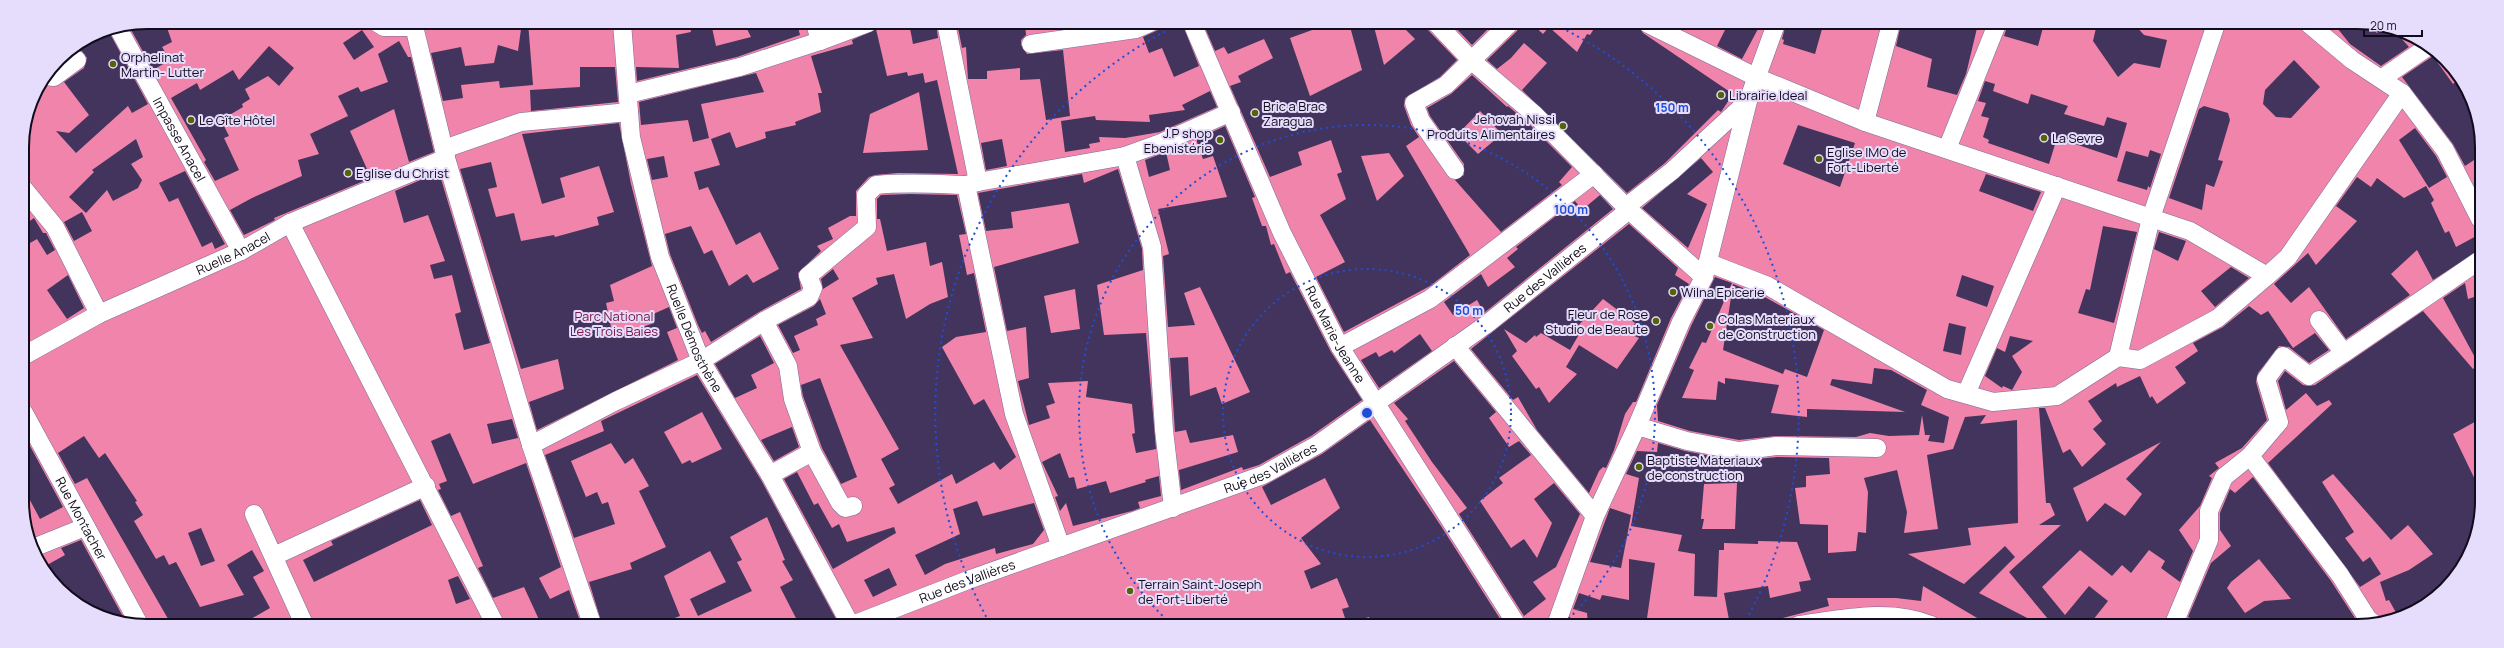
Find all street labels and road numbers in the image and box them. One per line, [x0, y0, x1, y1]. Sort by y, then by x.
street label: Impasse Anacel [149, 94, 210, 185]
street label: Ruelle Anacel [193, 227, 273, 279]
street label: Rue des Vallières [1500, 239, 1590, 316]
street label: Ruelle Démosthène [662, 281, 727, 396]
street label: Rue Marie-Jeanne [1301, 283, 1370, 387]
street label: Rue des Vallières [1221, 438, 1320, 497]
street label: Rue Montacher [51, 474, 112, 563]
street label: Rue des Vallières [916, 555, 1018, 607]

